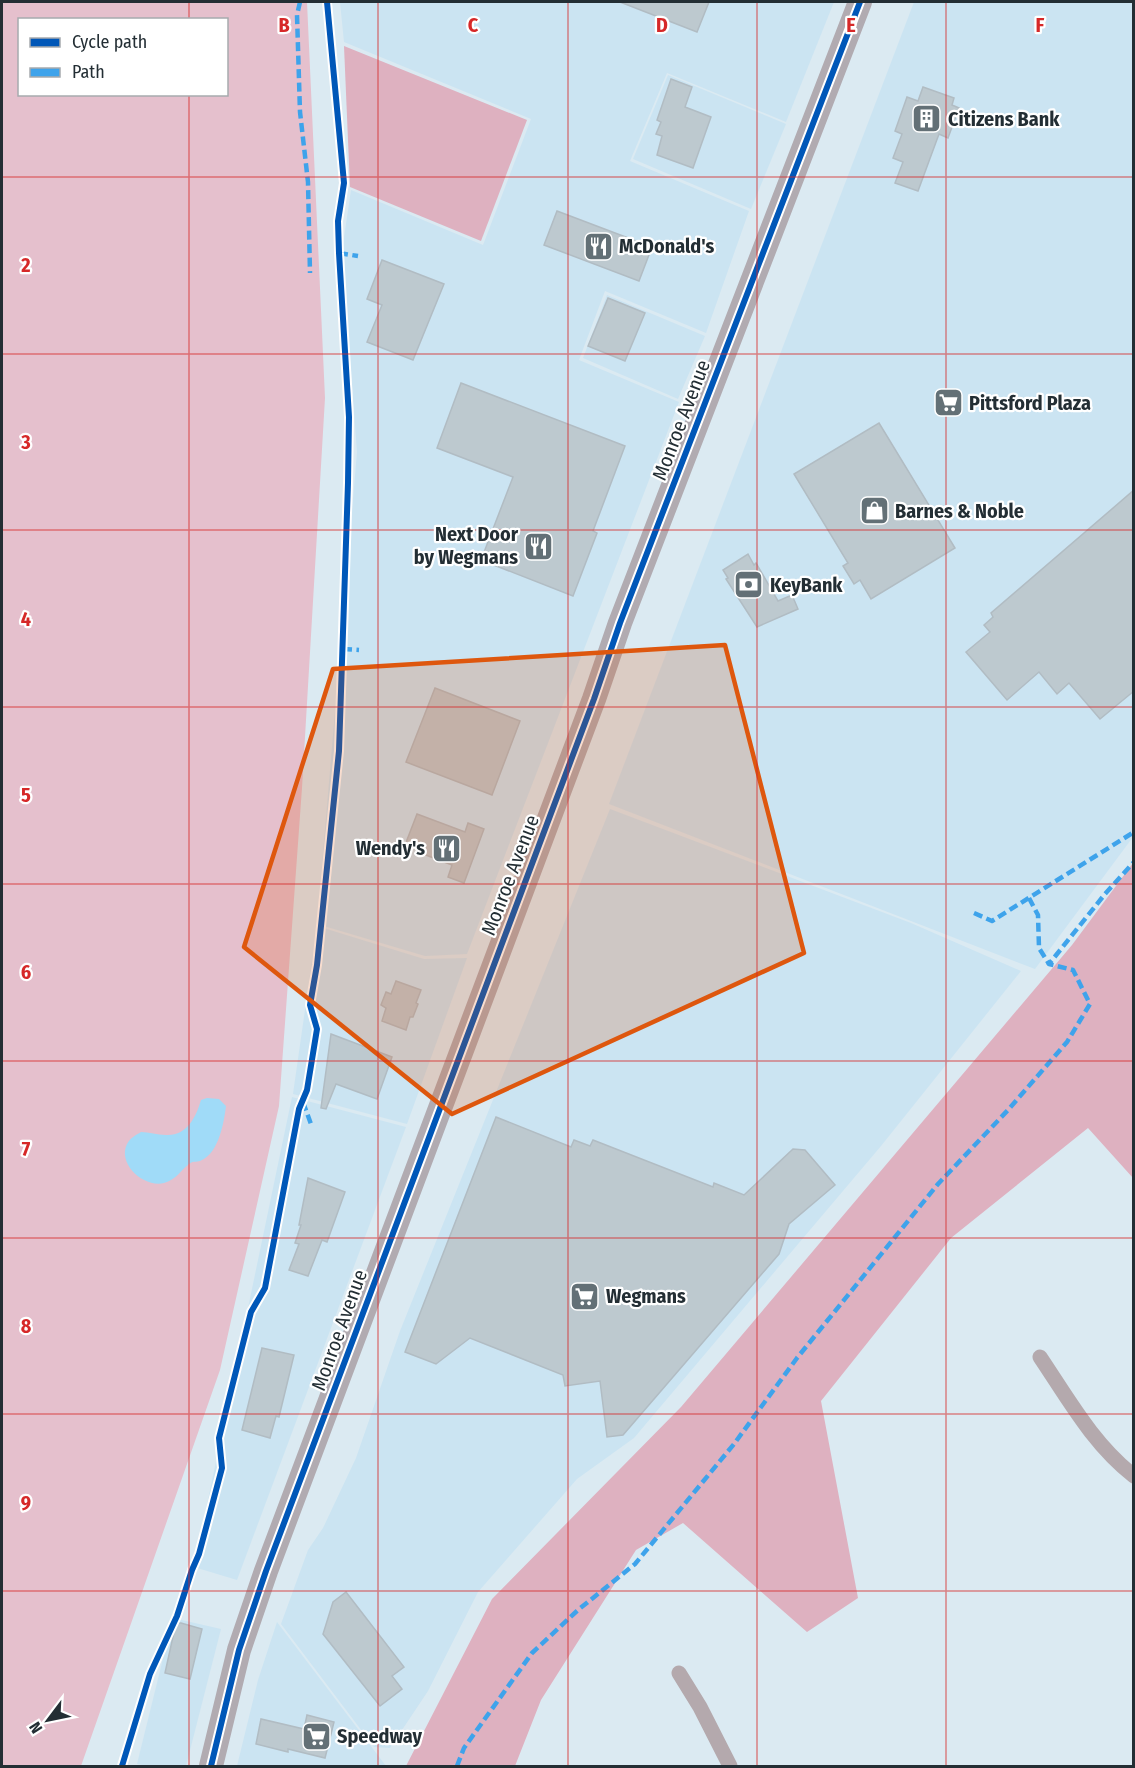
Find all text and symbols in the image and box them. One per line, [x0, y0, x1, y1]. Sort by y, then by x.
text: B [278, 13, 290, 37]
text: C [468, 13, 479, 37]
text: D [656, 13, 668, 37]
text: E [846, 13, 856, 37]
text: F [1036, 13, 1045, 37]
legend [18, 18, 228, 96]
text: Cycle path [72, 31, 147, 53]
text: Path [72, 61, 105, 83]
building icon: Citizens Bank [911, 103, 943, 135]
place label: Citizens Bank [948, 107, 1060, 131]
restaurant icon: McDonald's [582, 230, 614, 262]
place label: McDonald's [619, 234, 714, 258]
text: 2 [20, 253, 31, 277]
street label: Monroe Avenue [647, 356, 715, 484]
supermarket icon: Pittsford Plaza [932, 387, 964, 419]
place label: Pittsford Plaza [969, 391, 1091, 415]
text: 3 [20, 430, 31, 454]
shop icon: Barnes & Noble [858, 495, 890, 527]
place label: Barnes & Noble [895, 499, 1024, 523]
place label: Next Door by Wegmans [414, 522, 519, 569]
restaurant icon: Next Door by Wegmans [523, 530, 555, 562]
bank icon: KeyBank [733, 569, 765, 601]
place label: KeyBank [770, 573, 843, 597]
text: 4 [21, 607, 31, 631]
text: 5 [21, 783, 31, 807]
street label: Monroe Avenue [476, 811, 544, 939]
restaurant icon: Wendy's [430, 832, 462, 864]
place label: Wendy's [356, 836, 425, 860]
text: 6 [21, 960, 31, 984]
text: 7 [22, 1137, 31, 1161]
street label: Monroe Avenue [306, 1266, 372, 1394]
supermarket icon: Wegmans [569, 1280, 601, 1312]
place label: Wegmans [606, 1284, 686, 1308]
text: 8 [21, 1314, 32, 1338]
text: 9 [21, 1491, 31, 1515]
north arrow [18, 1690, 78, 1750]
text: N [25, 1719, 46, 1737]
supermarket icon: Speedway [300, 1720, 332, 1752]
place label: Speedway [337, 1724, 422, 1748]

